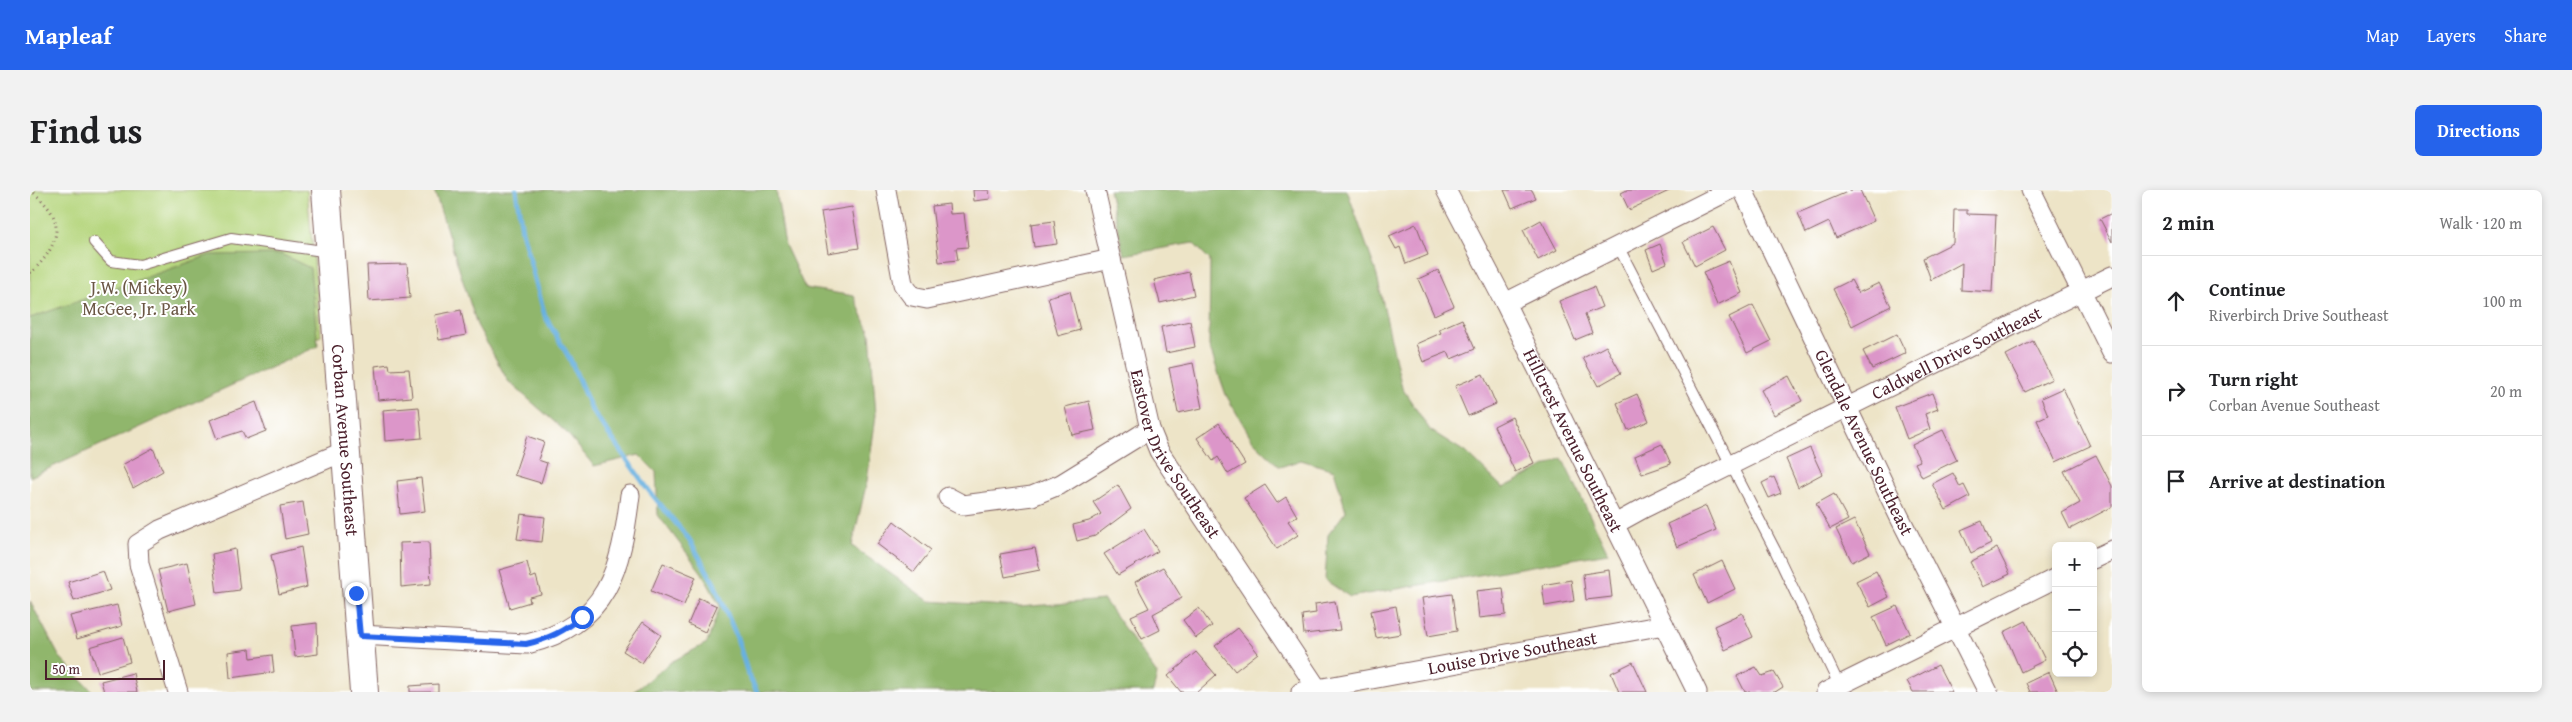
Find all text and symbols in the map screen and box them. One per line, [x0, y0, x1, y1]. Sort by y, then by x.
text: Mapleaf [25, 18, 112, 53]
text: Map [2366, 22, 2399, 49]
text: Layers [2427, 22, 2476, 49]
text: Share [2504, 22, 2547, 49]
text: Find us [30, 105, 143, 156]
button: Directions [2415, 105, 2542, 156]
text: 2 min [2162, 207, 2214, 238]
text: Walk · 120 m [2439, 211, 2522, 235]
park label: J.W. (Mickey) McGee, Jr. Park [82, 274, 197, 322]
text: Continue [2209, 275, 2286, 303]
icon: ahead [2162, 287, 2190, 315]
text: 100 m [2482, 289, 2522, 313]
street label: Caldwell Drive Southeast [1867, 299, 2047, 406]
text: Riverbirch Drive Southeast [2209, 303, 2389, 327]
street label: Corban Avenue Southeast [325, 343, 366, 538]
street label: Hillcrest Avenue Southeast [1517, 344, 1631, 538]
street label: Glendale Avenue Southeast [1808, 345, 1921, 541]
text: Turn right [2209, 365, 2298, 393]
street label: Eastover Drive Southeast [1124, 366, 1228, 544]
icon: right [2162, 377, 2190, 405]
text: 20 m [2490, 379, 2522, 403]
text: Corban Avenue Southeast [2209, 393, 2380, 417]
icon: arrive [2162, 467, 2190, 495]
text: Arrive at destination [2209, 467, 2385, 495]
map controls [2052, 542, 2097, 677]
button: + [2052, 542, 2097, 587]
route end [345, 582, 368, 605]
button: − [2052, 587, 2097, 632]
route start [571, 606, 594, 629]
street label: Louise Drive Southeast [1426, 624, 1600, 681]
button: locate [2052, 632, 2097, 677]
scale bar [45, 657, 165, 680]
text: 50 m [52, 659, 80, 679]

